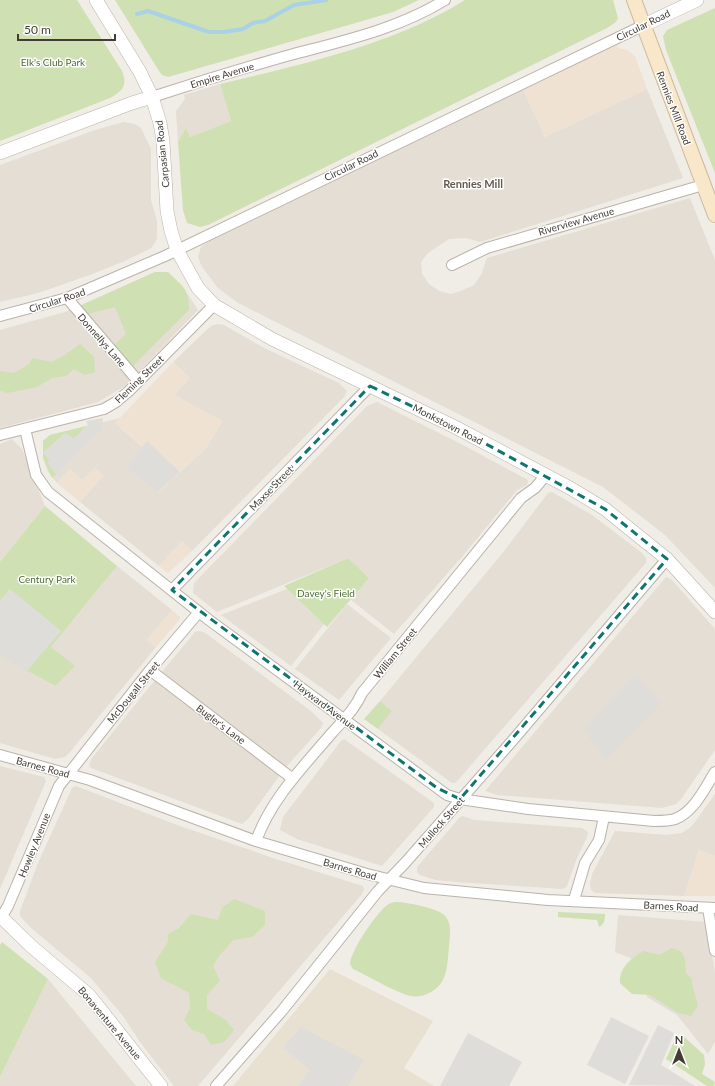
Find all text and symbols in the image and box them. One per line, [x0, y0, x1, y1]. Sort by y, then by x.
street label: Circular Road [614, 7, 672, 43]
scale bar [18, 16, 115, 42]
text: 50 m [24, 22, 51, 37]
park label: Elk's Club Park [21, 56, 86, 68]
street label: Empire Avenue [189, 60, 255, 90]
street label: Rennies Mill Road [654, 69, 694, 147]
street label: Carpasian Road [152, 120, 172, 188]
street label: Circular Road [322, 147, 380, 183]
district label: Rennies Mill [443, 177, 503, 190]
street label: Riverview Avenue [537, 204, 615, 238]
street label: Circular Road [27, 285, 87, 315]
street label: Donnellys Lane [75, 311, 129, 369]
street label: Fleming Street [112, 352, 166, 405]
street label: Monkstown Road [411, 401, 485, 447]
street label: Maxse Street [247, 463, 296, 513]
park label: Century Park [18, 573, 77, 585]
park label: Davey's Field [297, 587, 355, 599]
street label: William Street [371, 625, 419, 681]
street label: McDougall Street [104, 658, 162, 725]
street label: Hayward Avenue [292, 678, 358, 732]
street label: Bugler's Lane [194, 702, 248, 746]
street label: Barnes Road [15, 754, 71, 780]
street label: Mullock Street [416, 794, 467, 850]
street label: Howley Avenue [16, 811, 52, 879]
street label: Barnes Road [322, 856, 378, 882]
street label: Barnes Road [643, 899, 699, 913]
street label: Bonaventure Avenue [76, 984, 144, 1062]
north arrow [659, 1030, 699, 1070]
text: N [675, 1033, 683, 1046]

